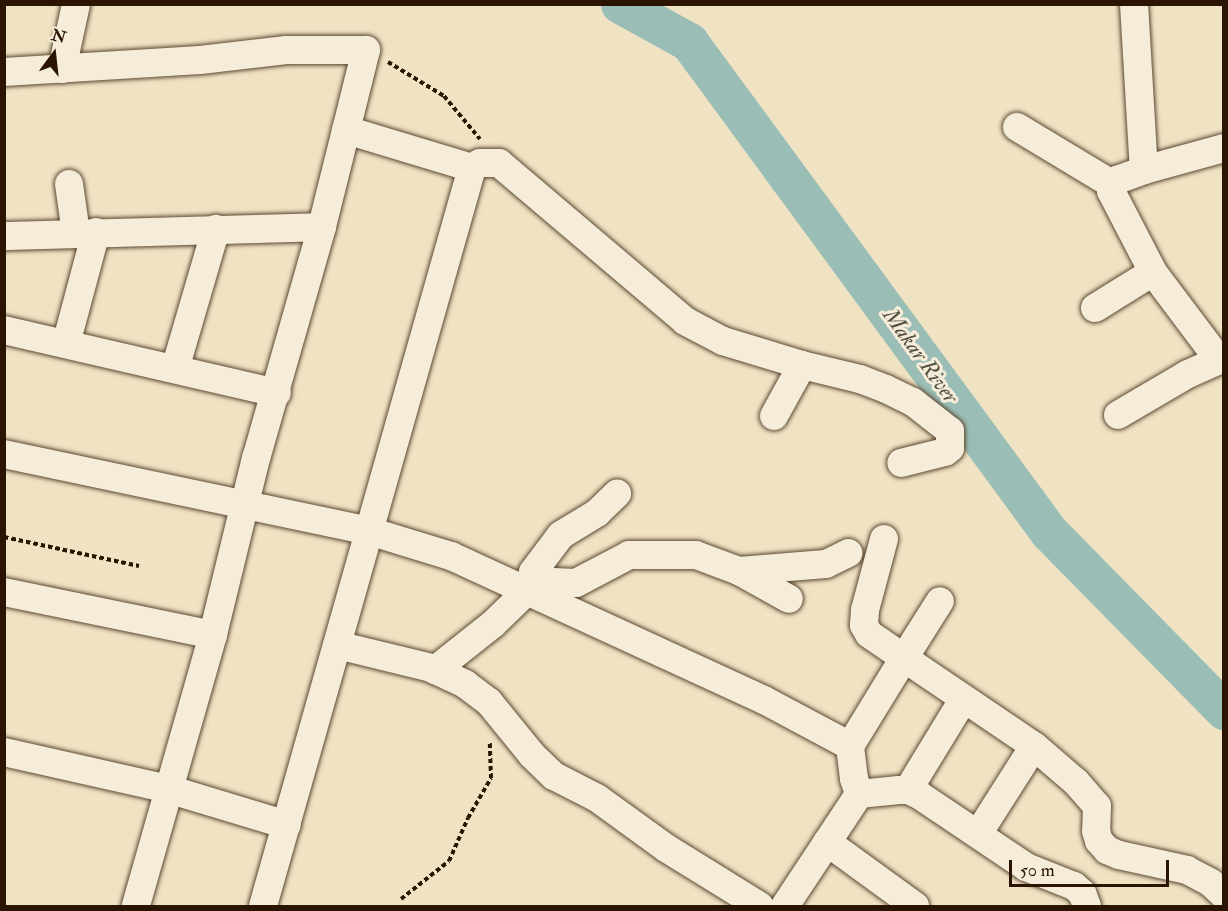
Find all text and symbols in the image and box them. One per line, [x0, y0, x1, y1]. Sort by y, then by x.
north arrow [24, 24, 84, 84]
text: N [49, 25, 68, 48]
water label: Makar River [877, 303, 963, 409]
scale bar [1012, 848, 1172, 886]
text: 50 m [1020, 859, 1055, 882]

